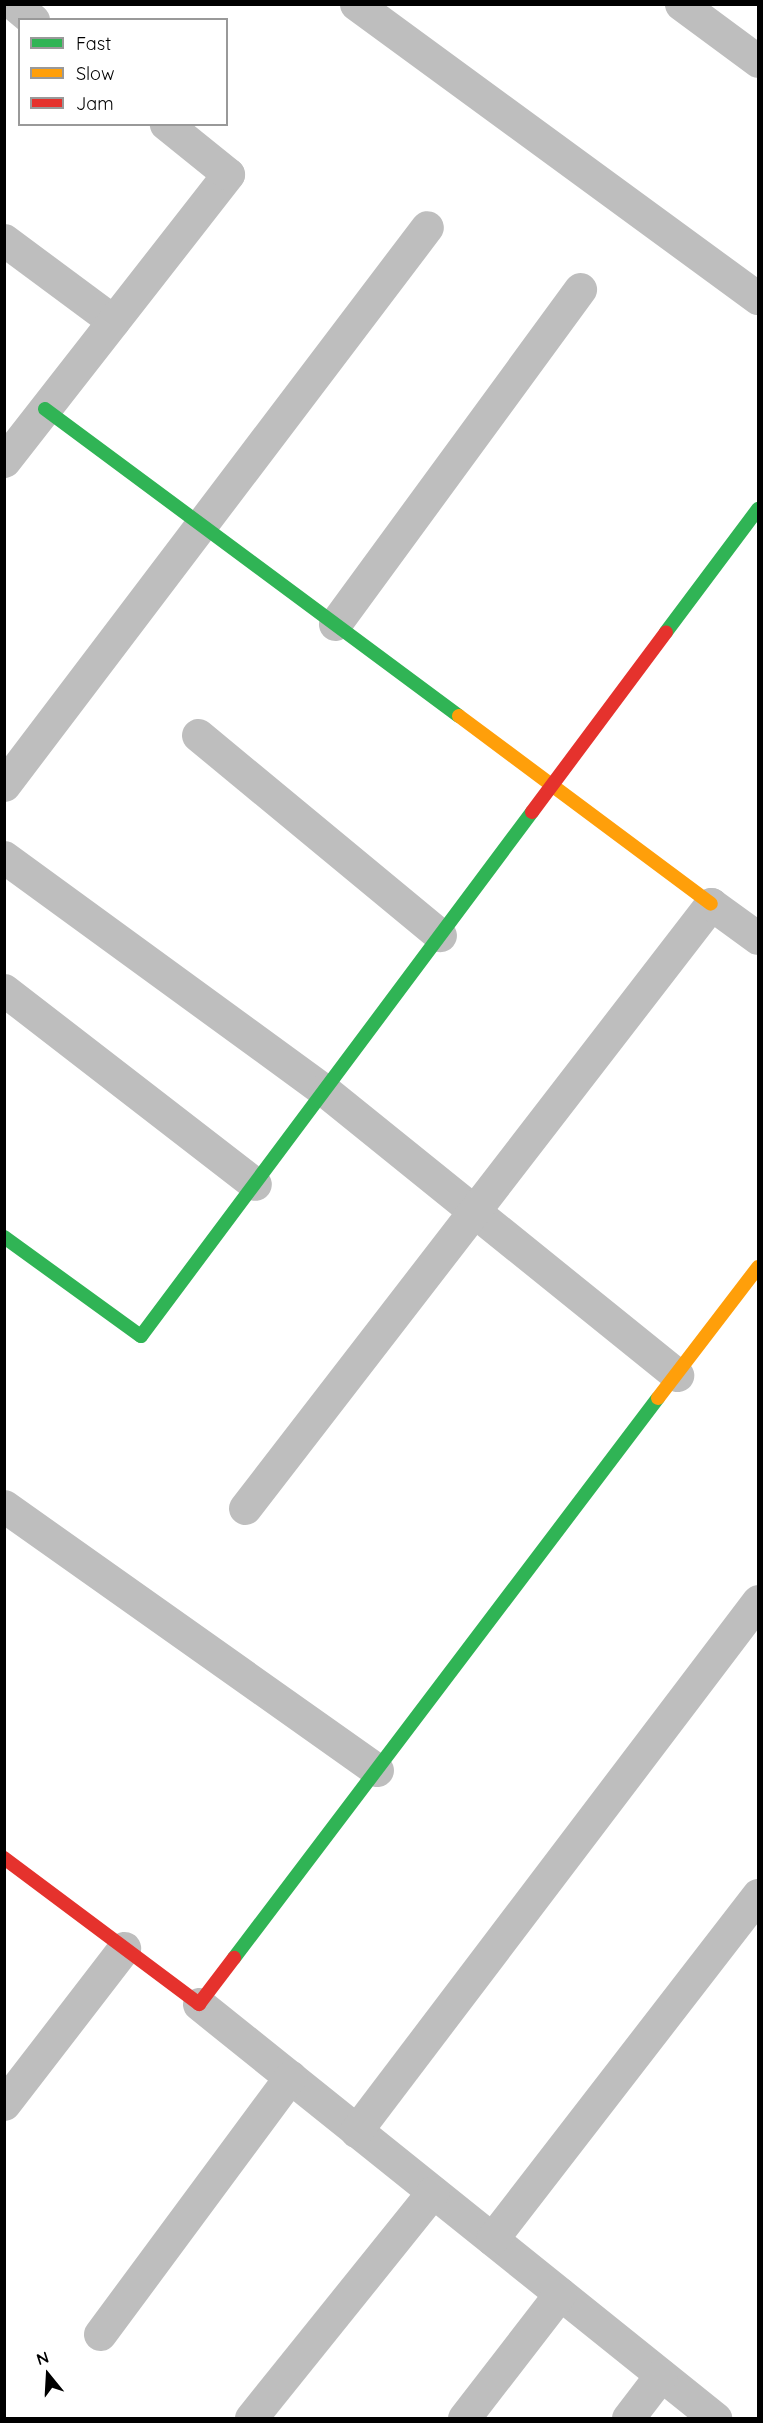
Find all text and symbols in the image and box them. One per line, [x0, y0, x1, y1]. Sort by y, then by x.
legend [18, 18, 228, 126]
text: Fast [76, 32, 111, 55]
text: Slow [76, 62, 114, 85]
text: Jam [76, 92, 114, 115]
north arrow [18, 2345, 78, 2405]
text: N [34, 2347, 51, 2369]

